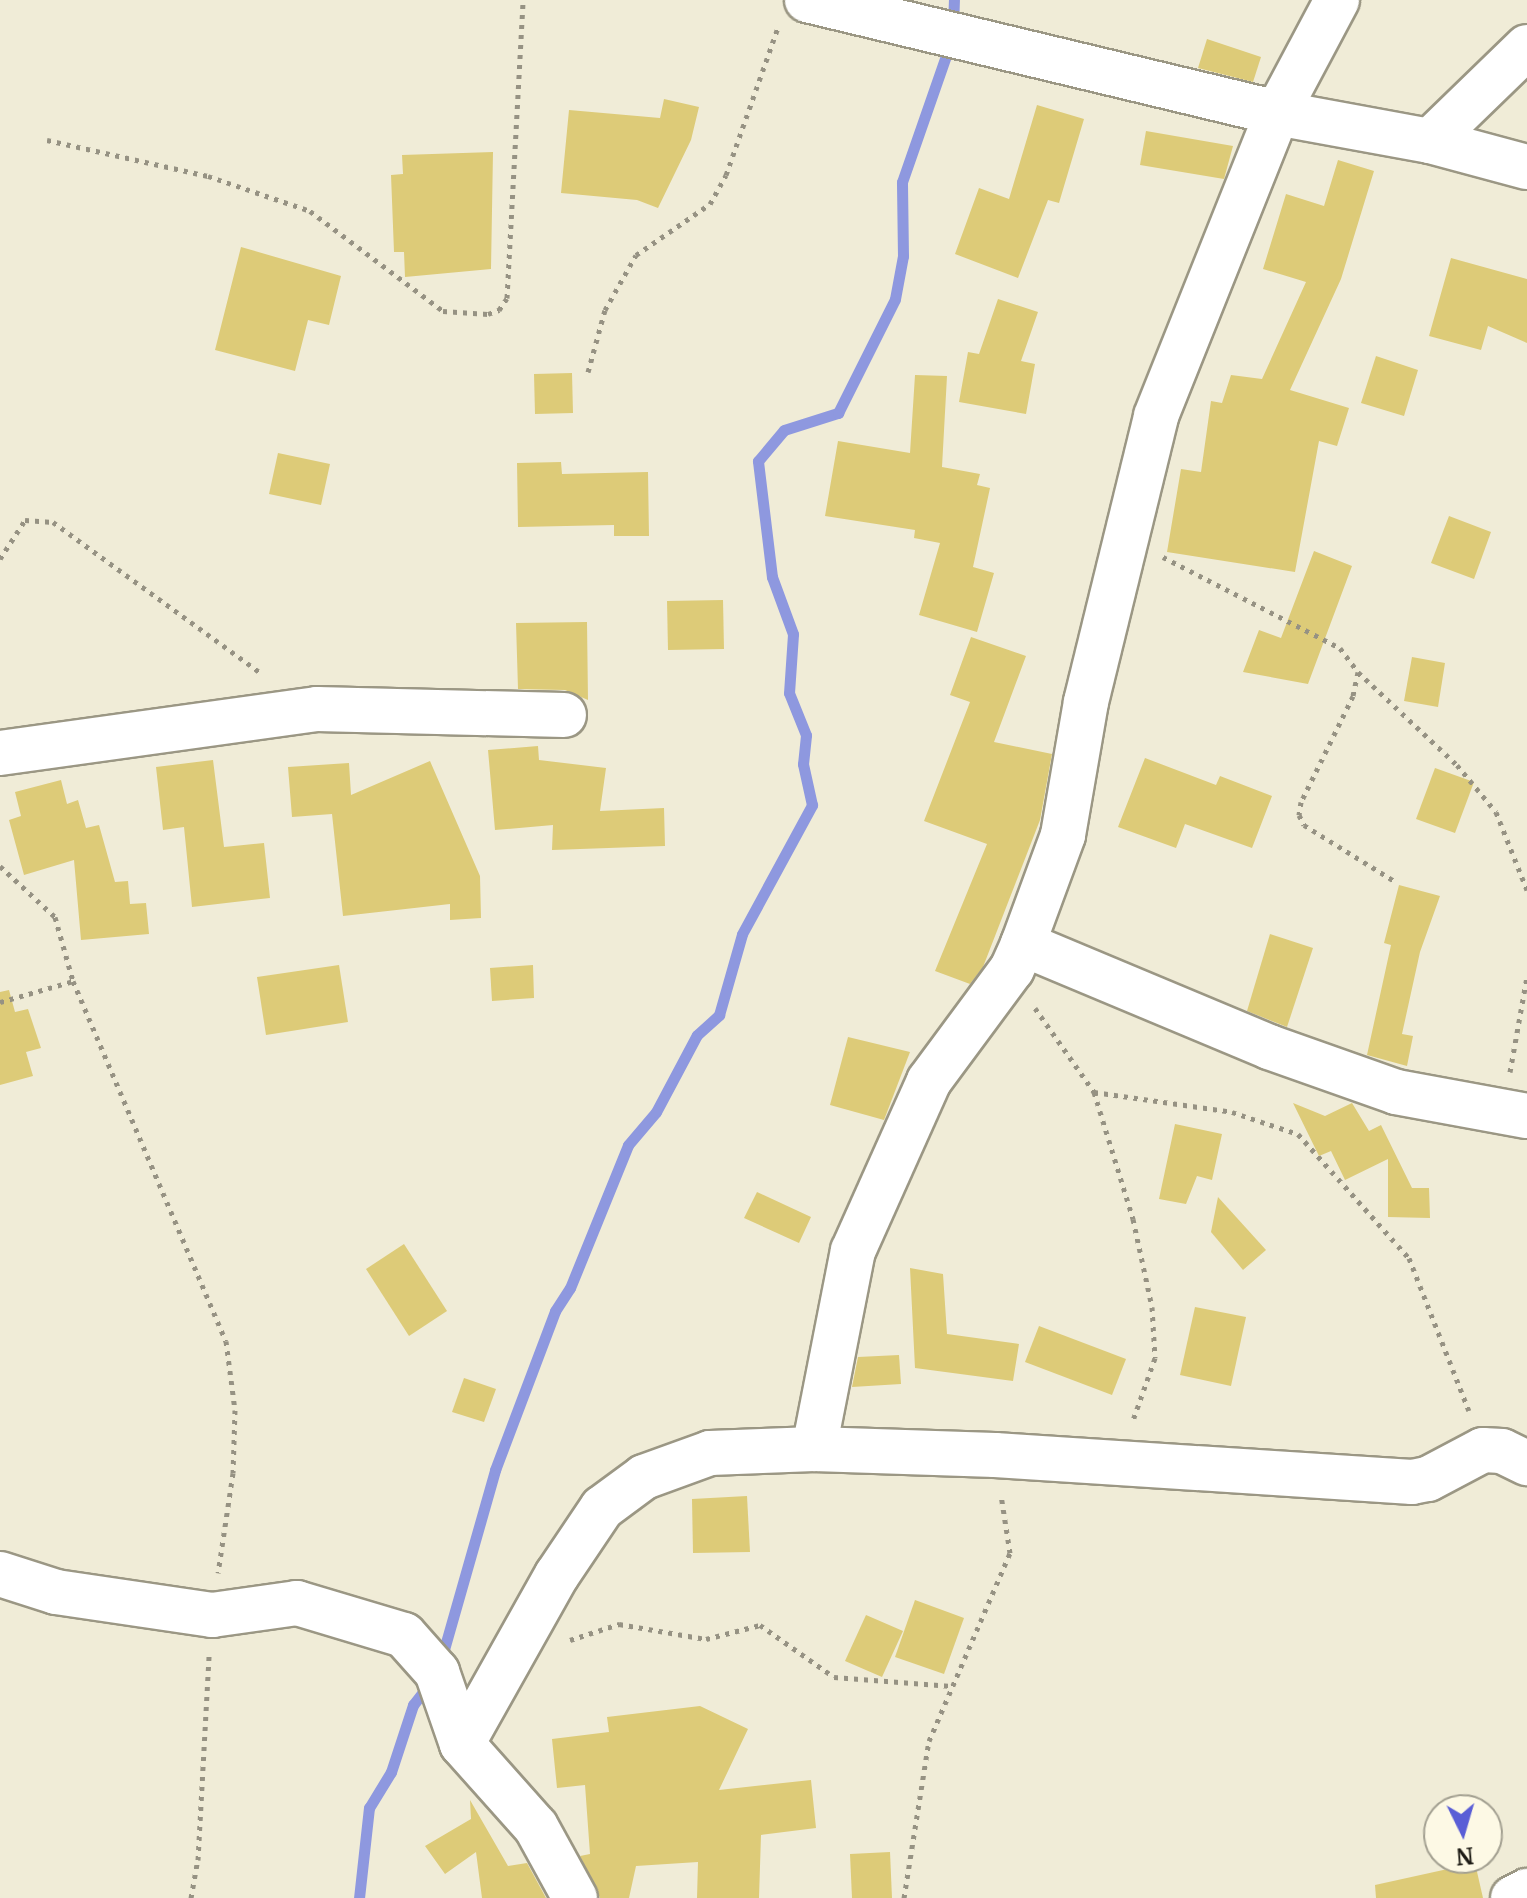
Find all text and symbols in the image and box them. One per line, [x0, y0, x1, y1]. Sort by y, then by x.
north arrow [1423, 1794, 1503, 1874]
text: N [1455, 1841, 1475, 1871]

